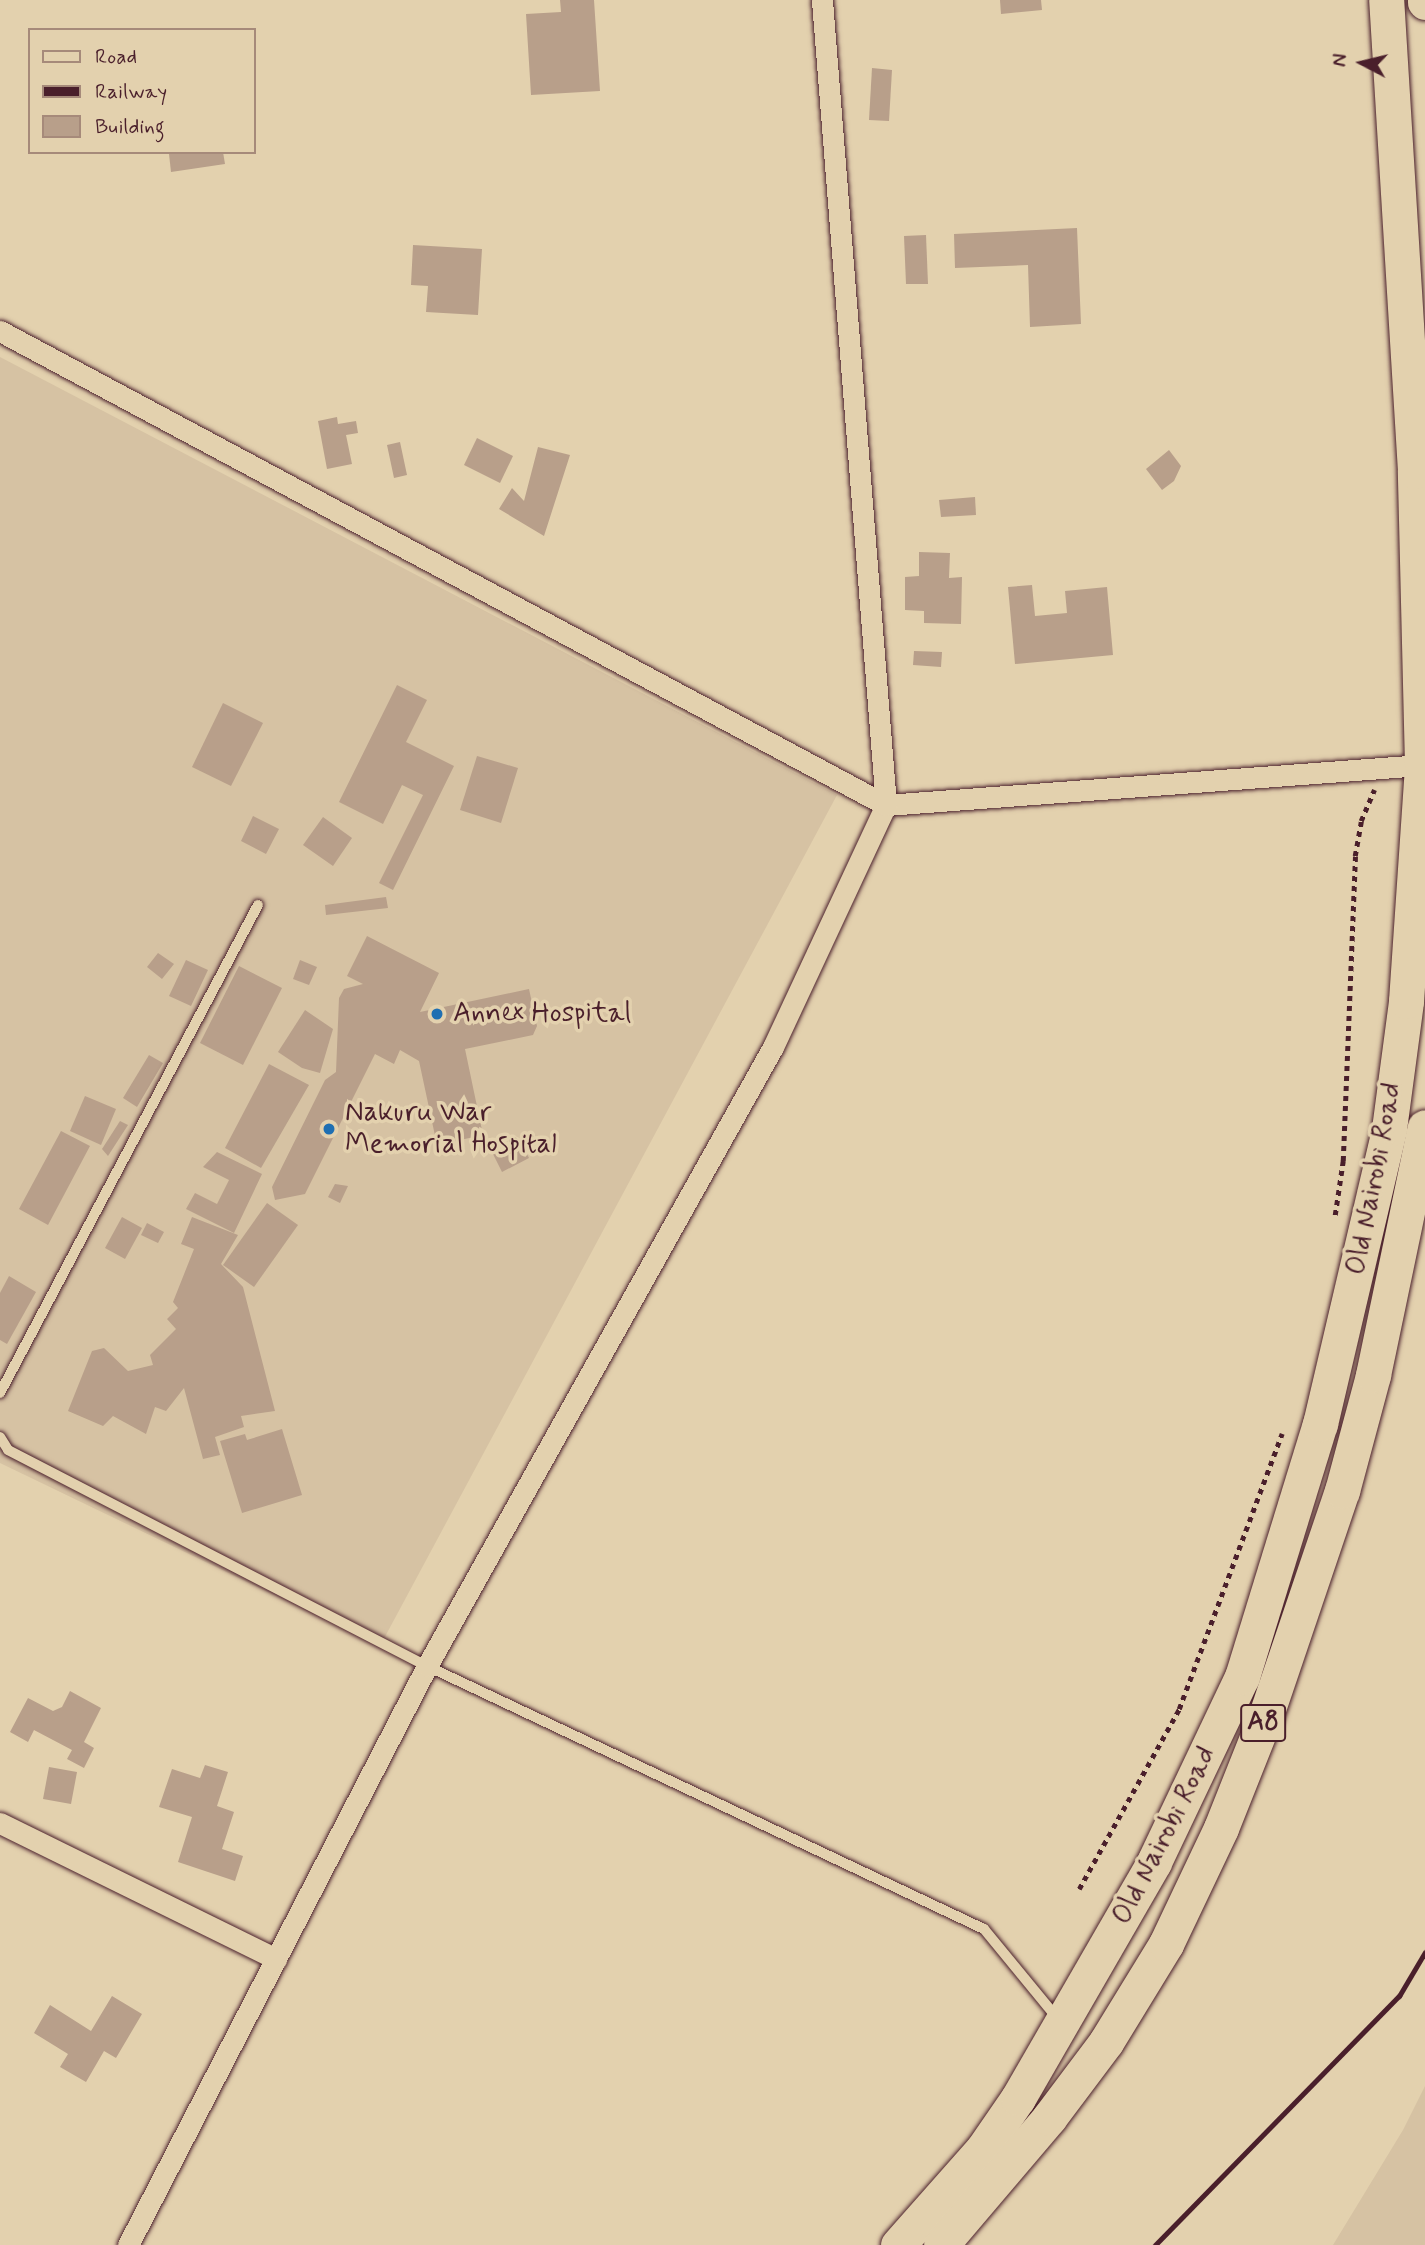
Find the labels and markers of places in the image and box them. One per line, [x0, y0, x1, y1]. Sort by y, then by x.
place label: Annex Hospital [453, 997, 631, 1031]
marker: Annex Hospital [427, 1004, 447, 1024]
place label: Nakuru War Memorial Hospital [345, 1096, 571, 1162]
marker: Nakuru War Memorial Hospital [319, 1119, 339, 1139]

